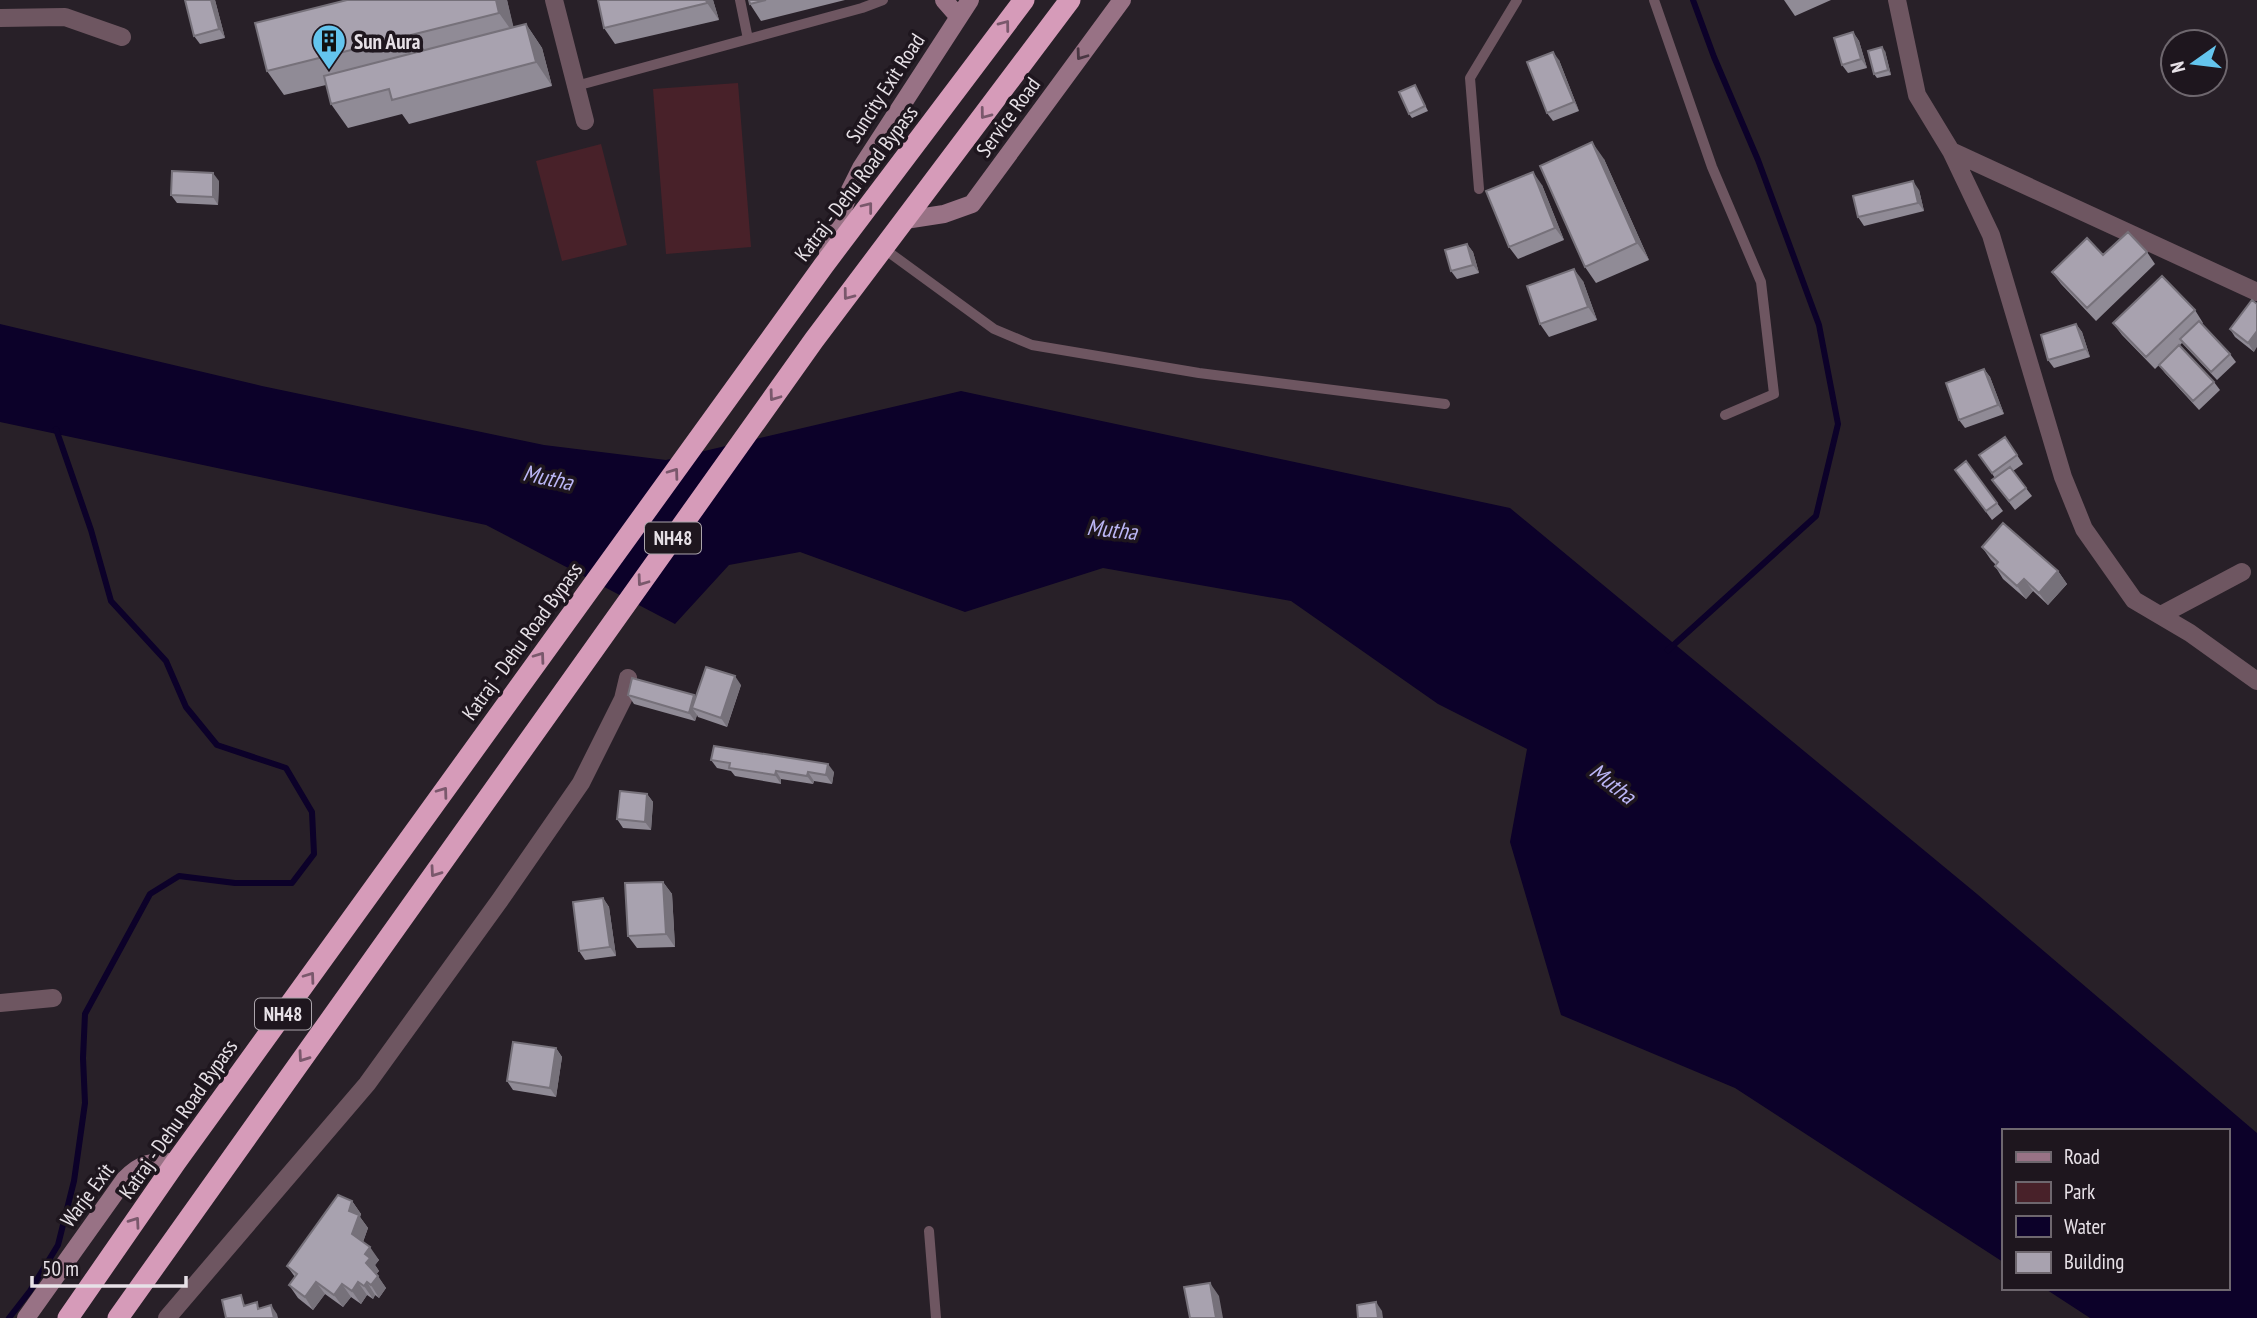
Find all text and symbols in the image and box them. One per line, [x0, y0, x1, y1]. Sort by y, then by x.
one-way arrow [997, 21, 1010, 33]
building icon: Sun Aura [310, 22, 348, 71]
place label: Sun Aura [354, 28, 421, 55]
street label: Suncity Exit Road [840, 28, 930, 148]
north arrow [2159, 28, 2229, 98]
one-way arrow [1077, 47, 1090, 60]
text: N [2165, 59, 2190, 75]
street label: Service Road [970, 72, 1046, 162]
street label: Katraj - Dehu Road Bypass [789, 100, 923, 266]
one-way arrow [981, 106, 993, 118]
one-way arrow [860, 202, 873, 215]
one-way arrow [844, 287, 856, 300]
one-way arrow [770, 388, 782, 401]
water label: Mutha [520, 458, 577, 497]
one-way arrow [666, 468, 678, 481]
water label: Mutha [1085, 512, 1140, 546]
road number: NH48 [645, 523, 701, 554]
street label: Katraj - Dehu Road Bypass [456, 557, 588, 725]
one-way arrow [638, 573, 650, 586]
one-way arrow [532, 652, 545, 665]
water label: Mutha [1584, 756, 1643, 811]
one-way arrow [435, 787, 447, 800]
one-way arrow [431, 864, 443, 877]
one-way arrow [301, 972, 314, 985]
road number: NH48 [255, 998, 311, 1030]
street label: Katraj - Dehu Road Bypass [113, 1034, 243, 1204]
one-way arrow [299, 1049, 311, 1062]
legend [2002, 1129, 2229, 1290]
text: Road [2064, 1143, 2100, 1170]
street label: Warje Exit [54, 1157, 120, 1232]
text: Park [2064, 1178, 2095, 1205]
text: Water [2064, 1213, 2106, 1240]
one-way arrow [127, 1217, 139, 1230]
scale bar [32, 1244, 186, 1288]
text: Building [2064, 1248, 2124, 1275]
text: 50 m [42, 1255, 79, 1282]

